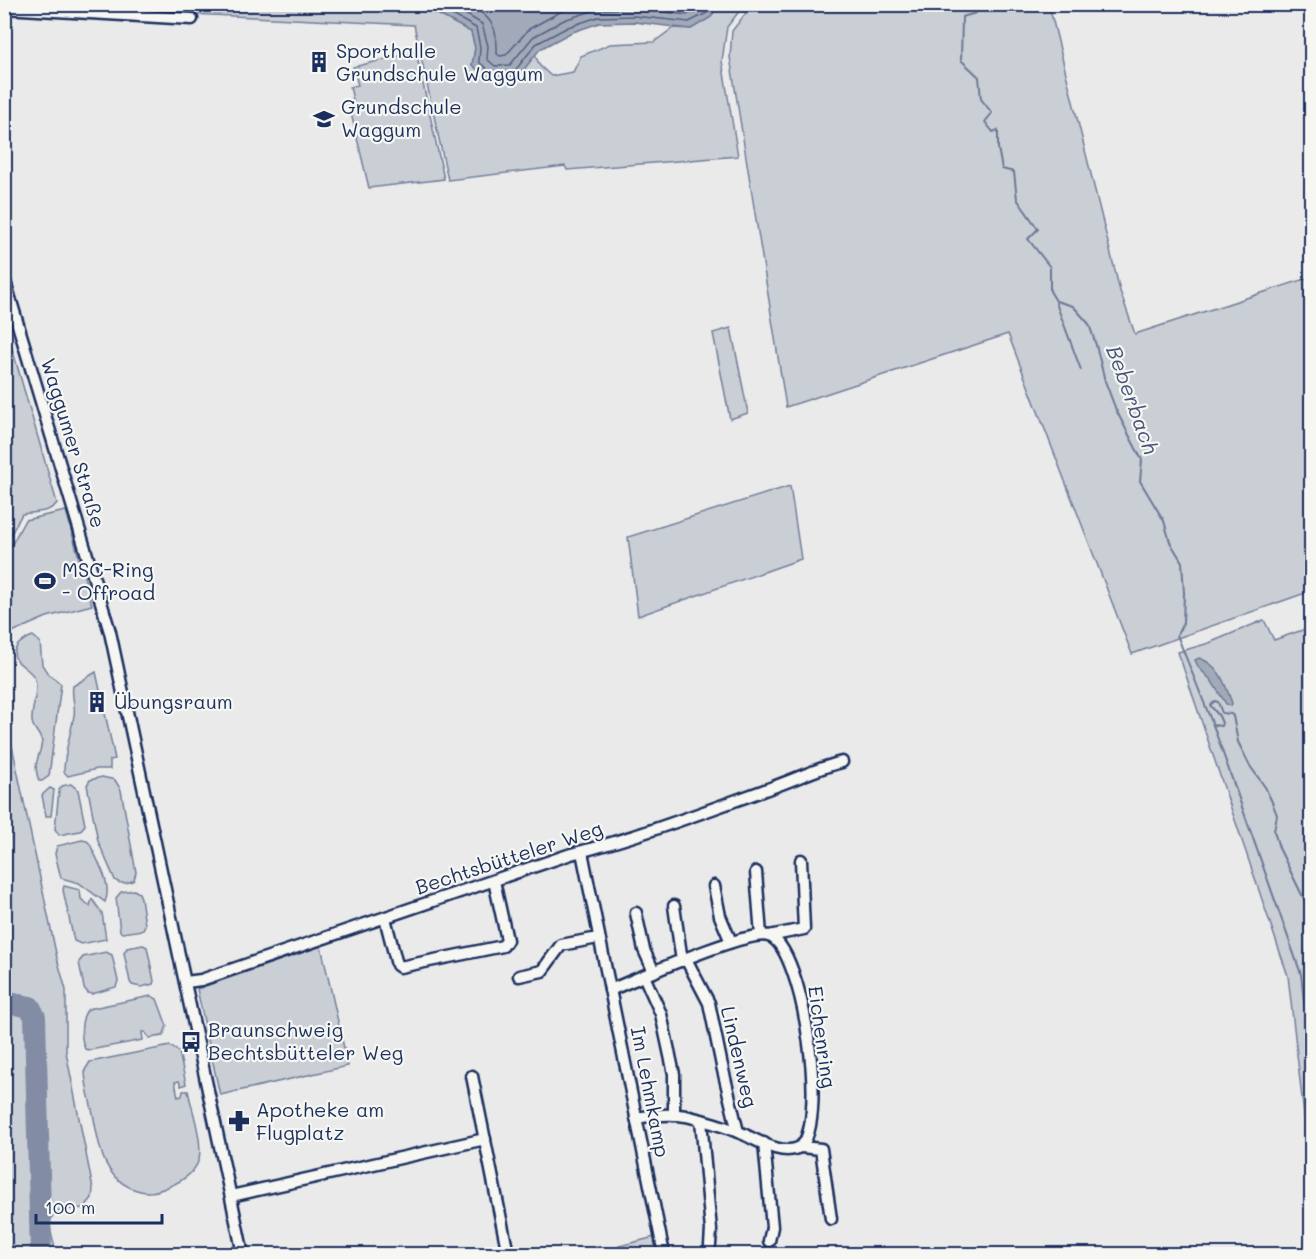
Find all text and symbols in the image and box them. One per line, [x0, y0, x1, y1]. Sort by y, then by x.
place label: Sporthalle Grundschule Waggum [336, 37, 543, 86]
building icon: Sporthalle Grundschule Waggum [307, 50, 331, 74]
place label: Grundschule Waggum [341, 93, 462, 142]
school or university icon: Grundschule Waggum [312, 107, 336, 131]
water label: Beberbach [1101, 341, 1166, 458]
street label: Waggumer Straße [36, 354, 112, 531]
place label: MSC-Ring - Offroad [62, 556, 155, 605]
sports icon: MSC-Ring - Offroad [33, 569, 57, 593]
place label: Übungsraum [114, 688, 233, 714]
building icon: Übungsraum [85, 690, 109, 714]
street label: Bechtsbütteler Weg [412, 814, 606, 900]
street label: Eichenring [803, 984, 843, 1090]
street label: Lindenweg [716, 1003, 764, 1110]
place label: Braunschweig Bechtsbütteler Weg [208, 1016, 403, 1065]
street label: Im Lehmkamp [626, 1024, 676, 1159]
bus stop icon: Braunschweig Bechtsbütteler Weg [179, 1030, 203, 1054]
place label: Apotheke am Flugplatz [256, 1096, 384, 1145]
pharmacy icon: Apotheke am Flugplatz [227, 1109, 251, 1133]
scale bar [36, 1187, 162, 1225]
text: 100 m [45, 1195, 95, 1219]

